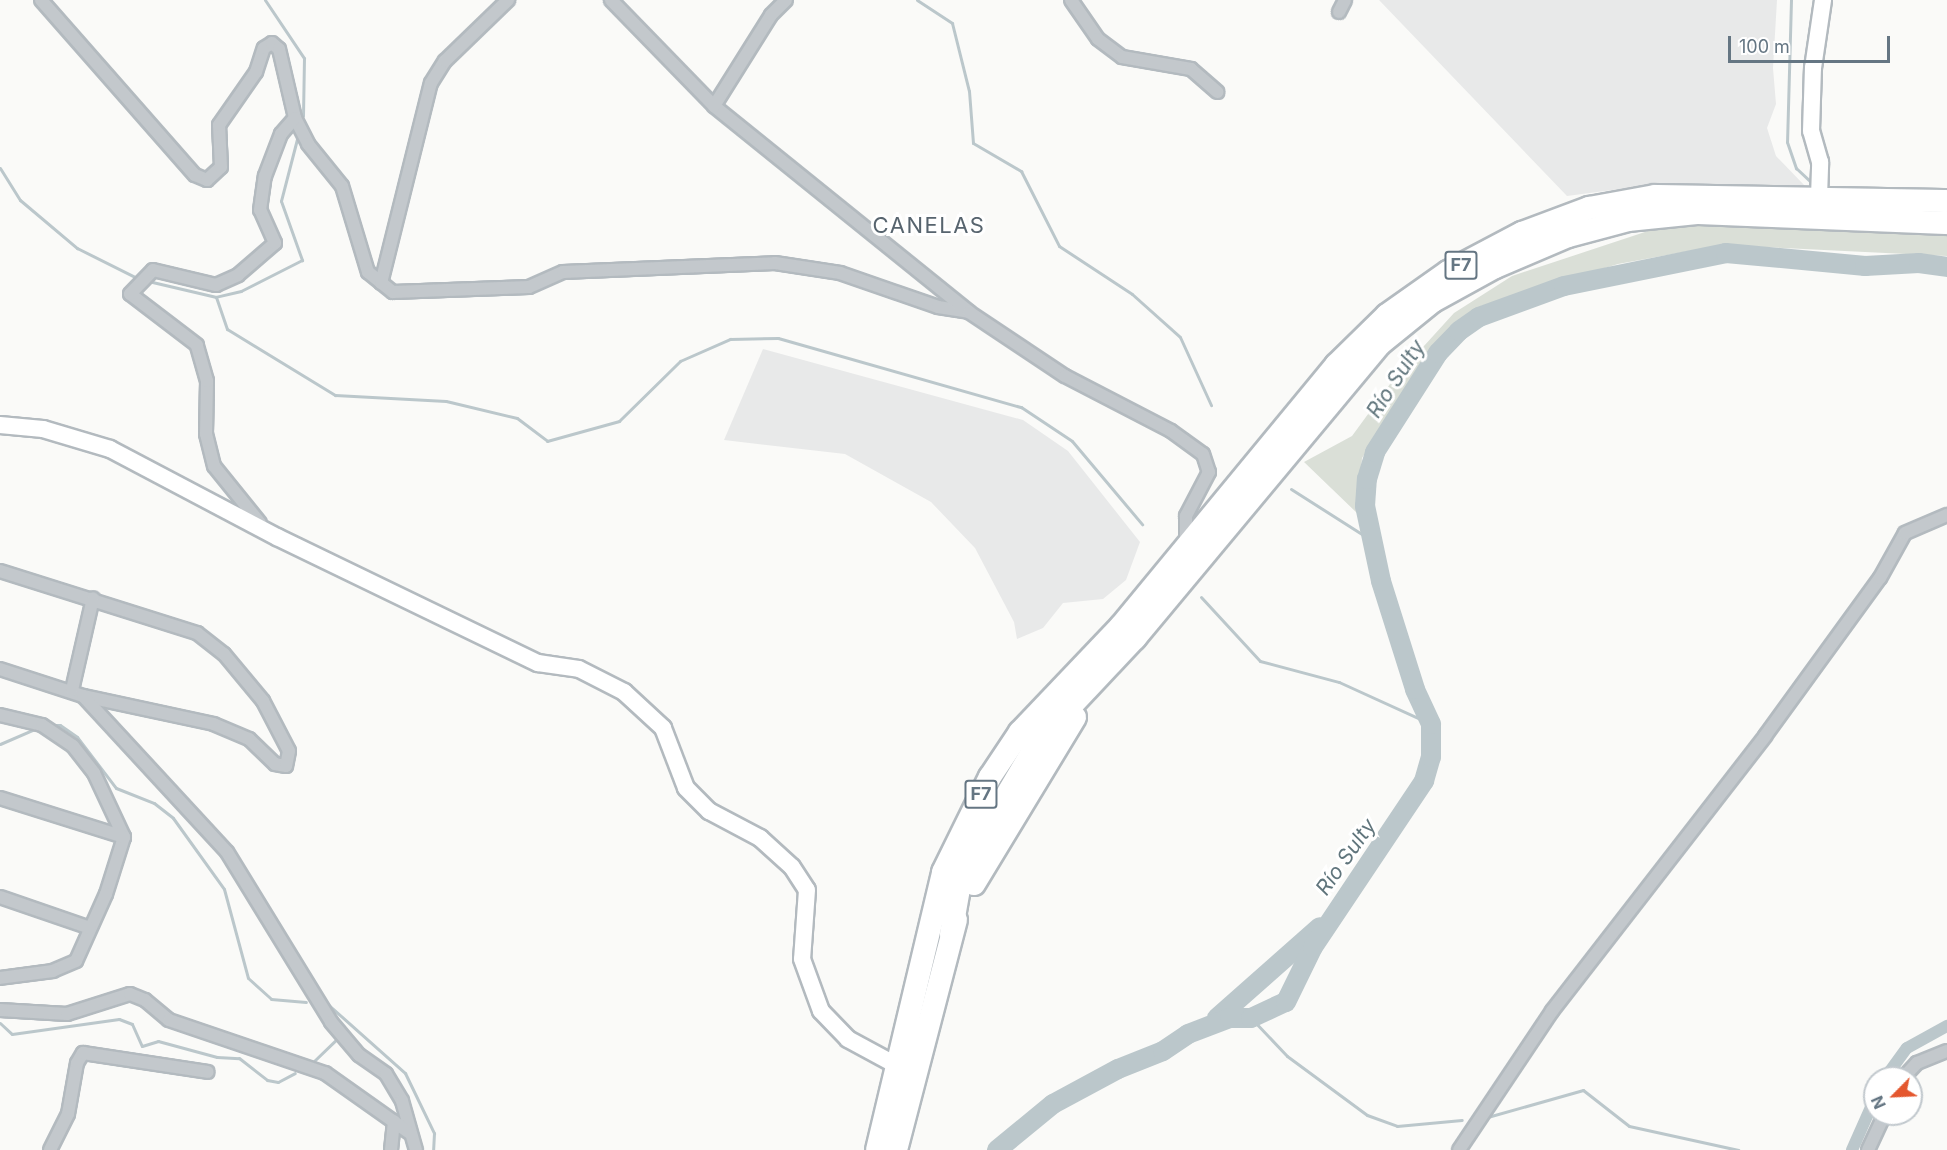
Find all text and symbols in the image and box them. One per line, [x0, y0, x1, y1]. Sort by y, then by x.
scale bar [1731, 24, 1893, 62]
text: 100 m [1739, 36, 1790, 57]
district label: CANELAS [873, 213, 985, 239]
road number: F7 [1443, 250, 1479, 280]
water label: Río Sulty [1362, 335, 1430, 423]
road number: F7 [963, 779, 999, 809]
water label: Río Sulty [1311, 814, 1381, 900]
north arrow [1863, 1066, 1923, 1126]
text: N [1867, 1093, 1890, 1112]

